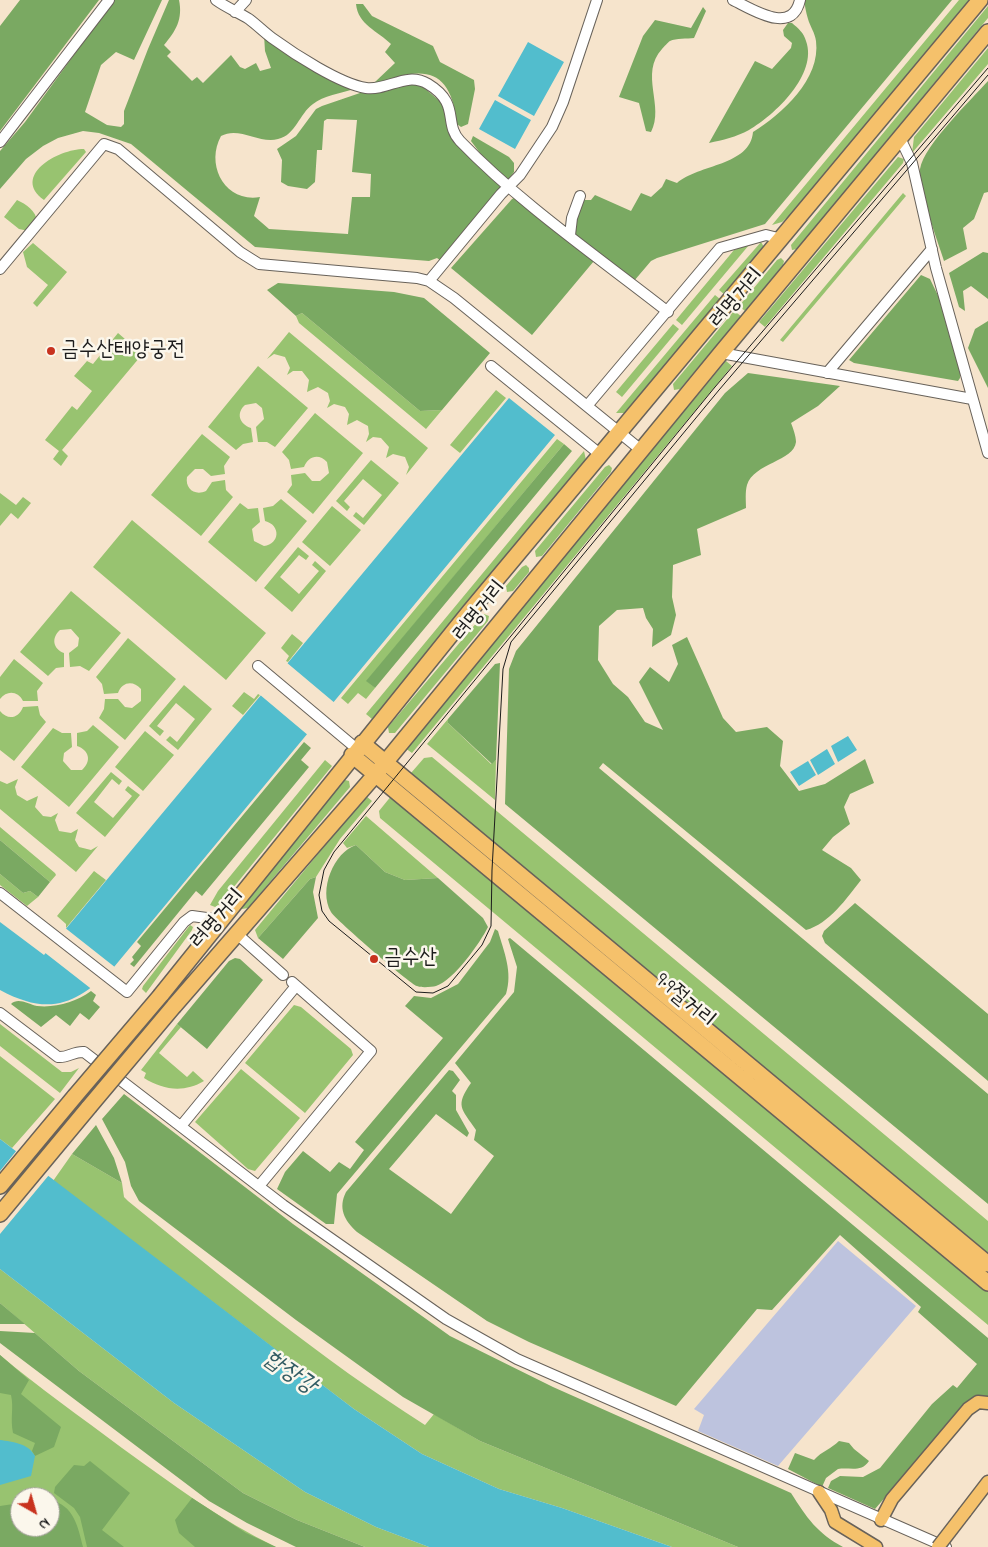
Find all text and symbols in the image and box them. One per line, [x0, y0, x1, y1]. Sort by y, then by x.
street label: 려명거리 [705, 263, 771, 335]
place label: 금수산태양궁전 [61, 338, 185, 364]
marker: 금수산태양궁전 [45, 345, 57, 357]
street label: 려명거리 [448, 576, 514, 648]
street label: 려명거리 [186, 885, 252, 955]
place label: 금수산 [384, 946, 437, 972]
marker: 금수산 [368, 953, 380, 965]
street label: 9·9절거리 [648, 969, 720, 1035]
water label: 합장강 [257, 1346, 321, 1402]
north arrow [10, 1487, 60, 1537]
text: N [34, 1512, 54, 1535]

